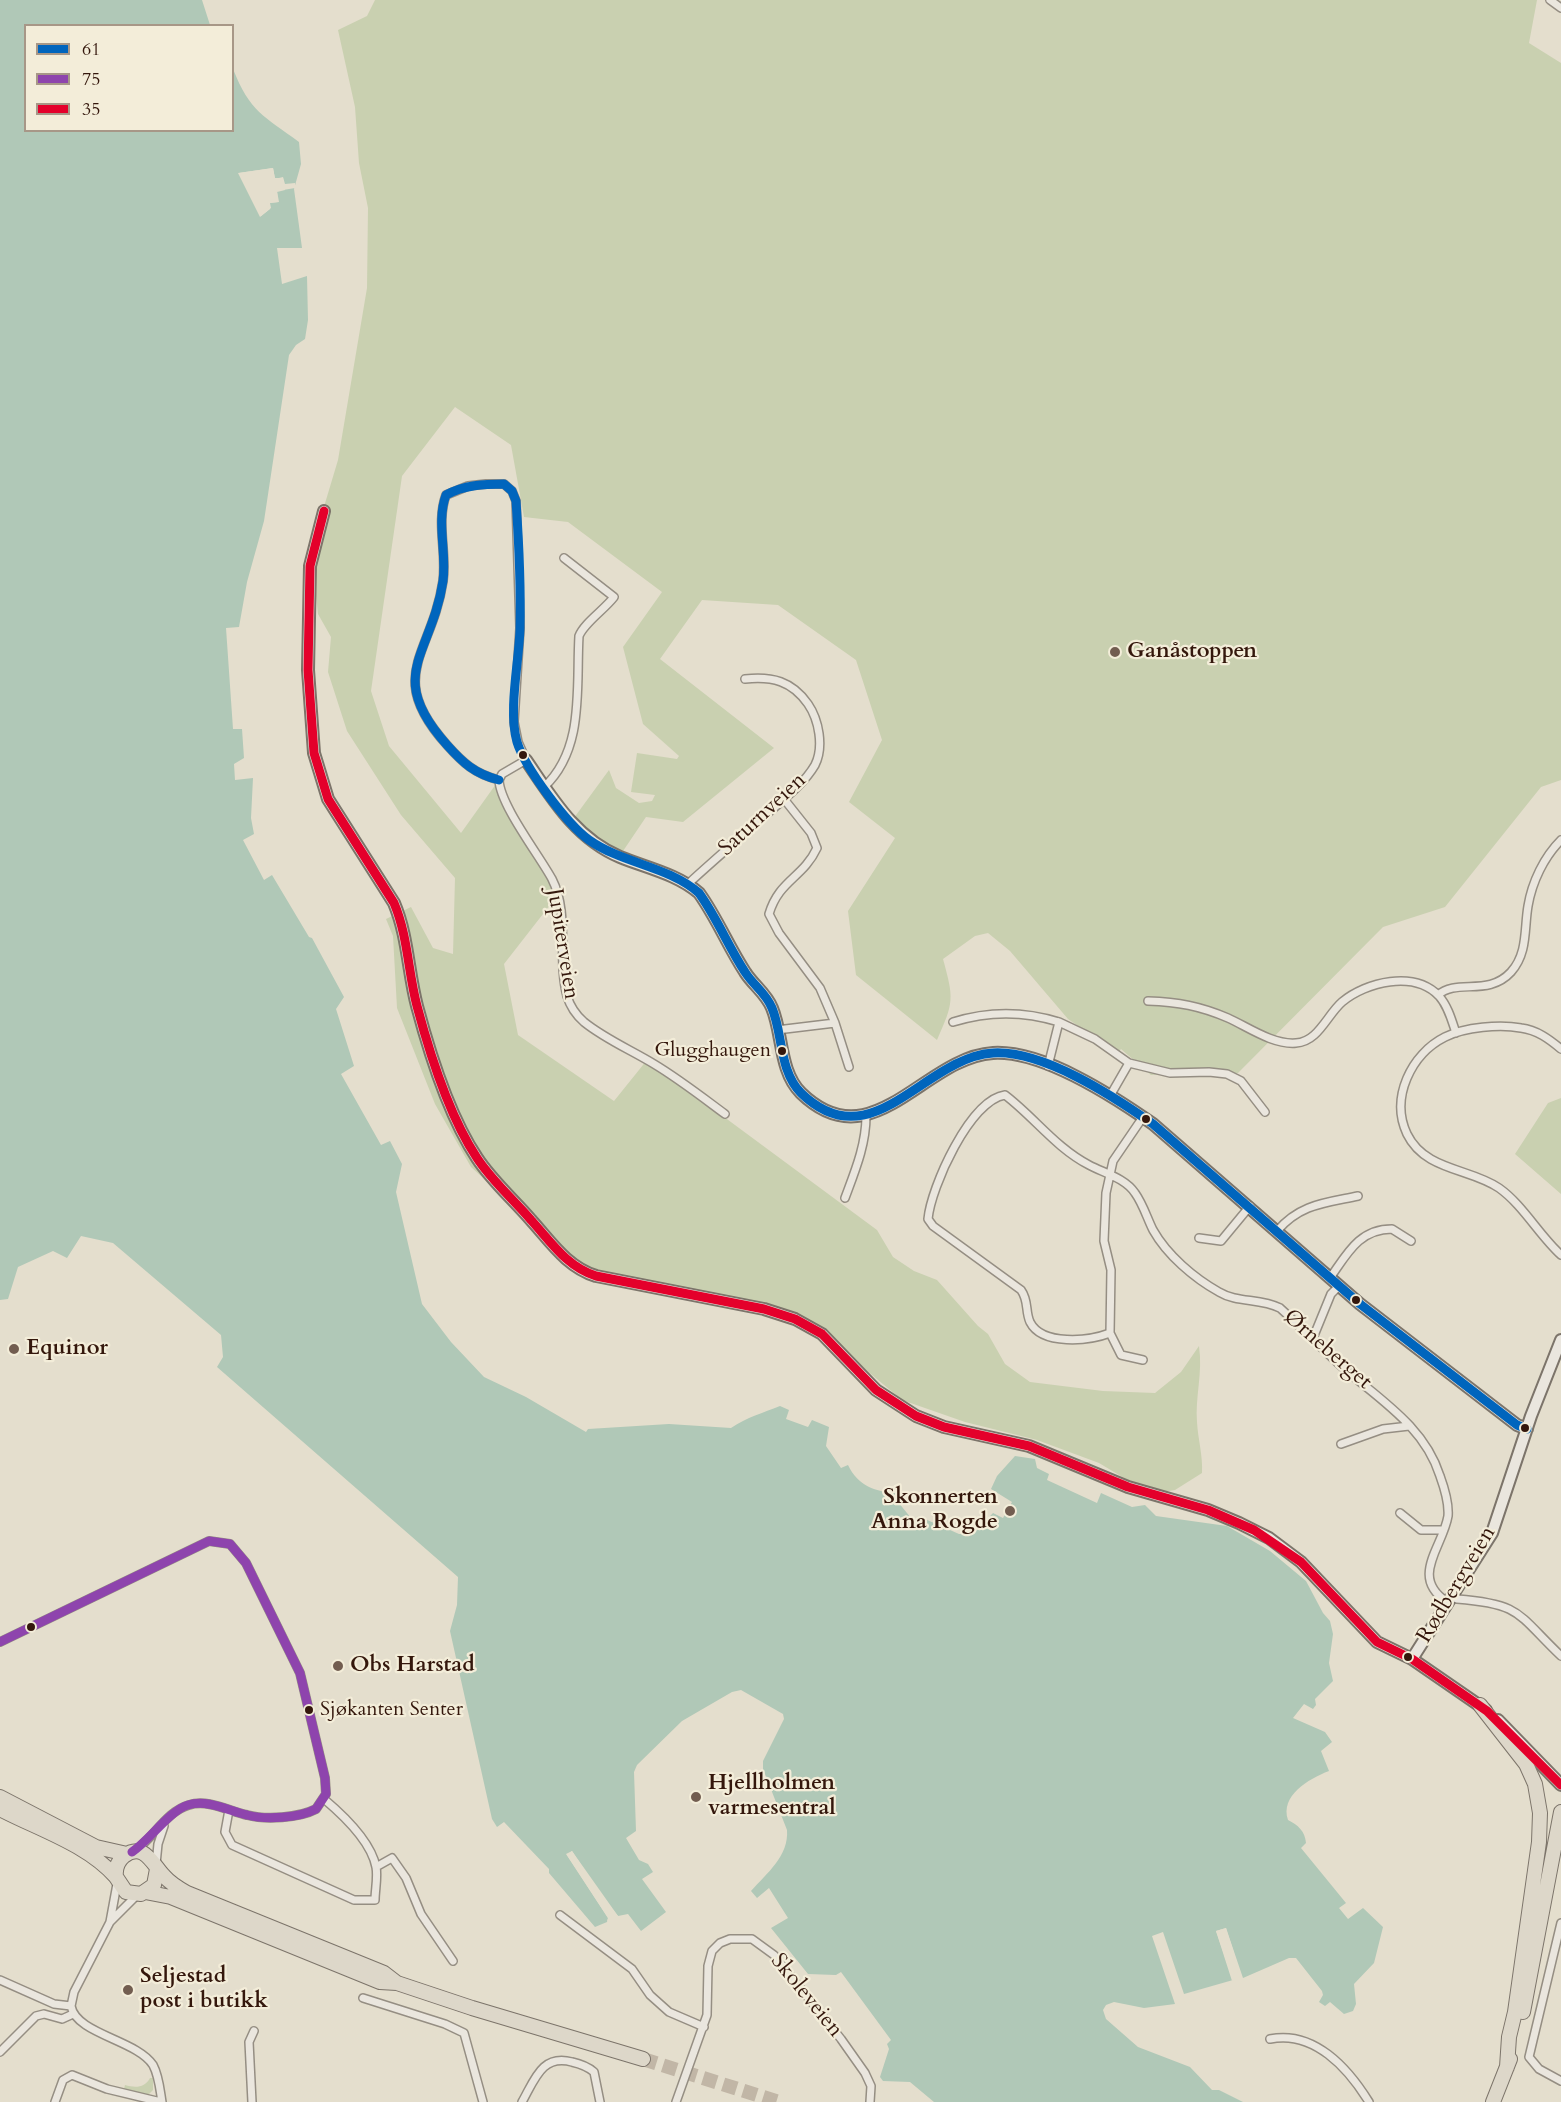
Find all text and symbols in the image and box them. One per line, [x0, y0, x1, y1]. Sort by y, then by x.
legend [24, 24, 234, 132]
text: 61 [82, 37, 100, 62]
text: 75 [82, 67, 100, 92]
text: 35 [82, 97, 100, 122]
place label: Ganåstoppen [1127, 639, 1257, 665]
marker: Ganåstoppen [1108, 645, 1122, 659]
unlabelled marker [517, 749, 529, 761]
street label: Saturnveien [714, 768, 812, 862]
street label: Jupiterveien [540, 887, 584, 1001]
place label: Glugghaugen [654, 1039, 771, 1063]
marker: Glugghaugen [776, 1045, 788, 1057]
unlabelled marker [1140, 1113, 1152, 1125]
unlabelled marker [1350, 1294, 1362, 1306]
street label: Ørneberget [1277, 1304, 1377, 1396]
place label: Equinor [26, 1336, 108, 1362]
marker: Equinor [7, 1342, 21, 1356]
unlabelled marker [1519, 1422, 1531, 1434]
place label: Skonnerten Anna Rogde [871, 1485, 998, 1536]
marker: Skonnerten Anna Rogde [1003, 1504, 1017, 1518]
street label: Rødbergveien [1412, 1522, 1502, 1648]
unlabelled marker [25, 1621, 37, 1633]
unlabelled marker [1402, 1651, 1414, 1663]
place label: Obs Harstad [350, 1653, 475, 1679]
marker: Obs Harstad [331, 1659, 345, 1673]
place label: Sjøkanten Senter [320, 1698, 463, 1722]
marker: Sjøkanten Senter [303, 1704, 315, 1716]
place label: Hjellholmen varmesentral [708, 1771, 836, 1822]
marker: Hjellholmen varmesentral [689, 1790, 703, 1804]
street label: Skoleveien [764, 1949, 848, 2043]
place label: Seljestad post i butikk [140, 1964, 268, 2016]
marker: Seljestad post i butikk [121, 1983, 135, 1997]

